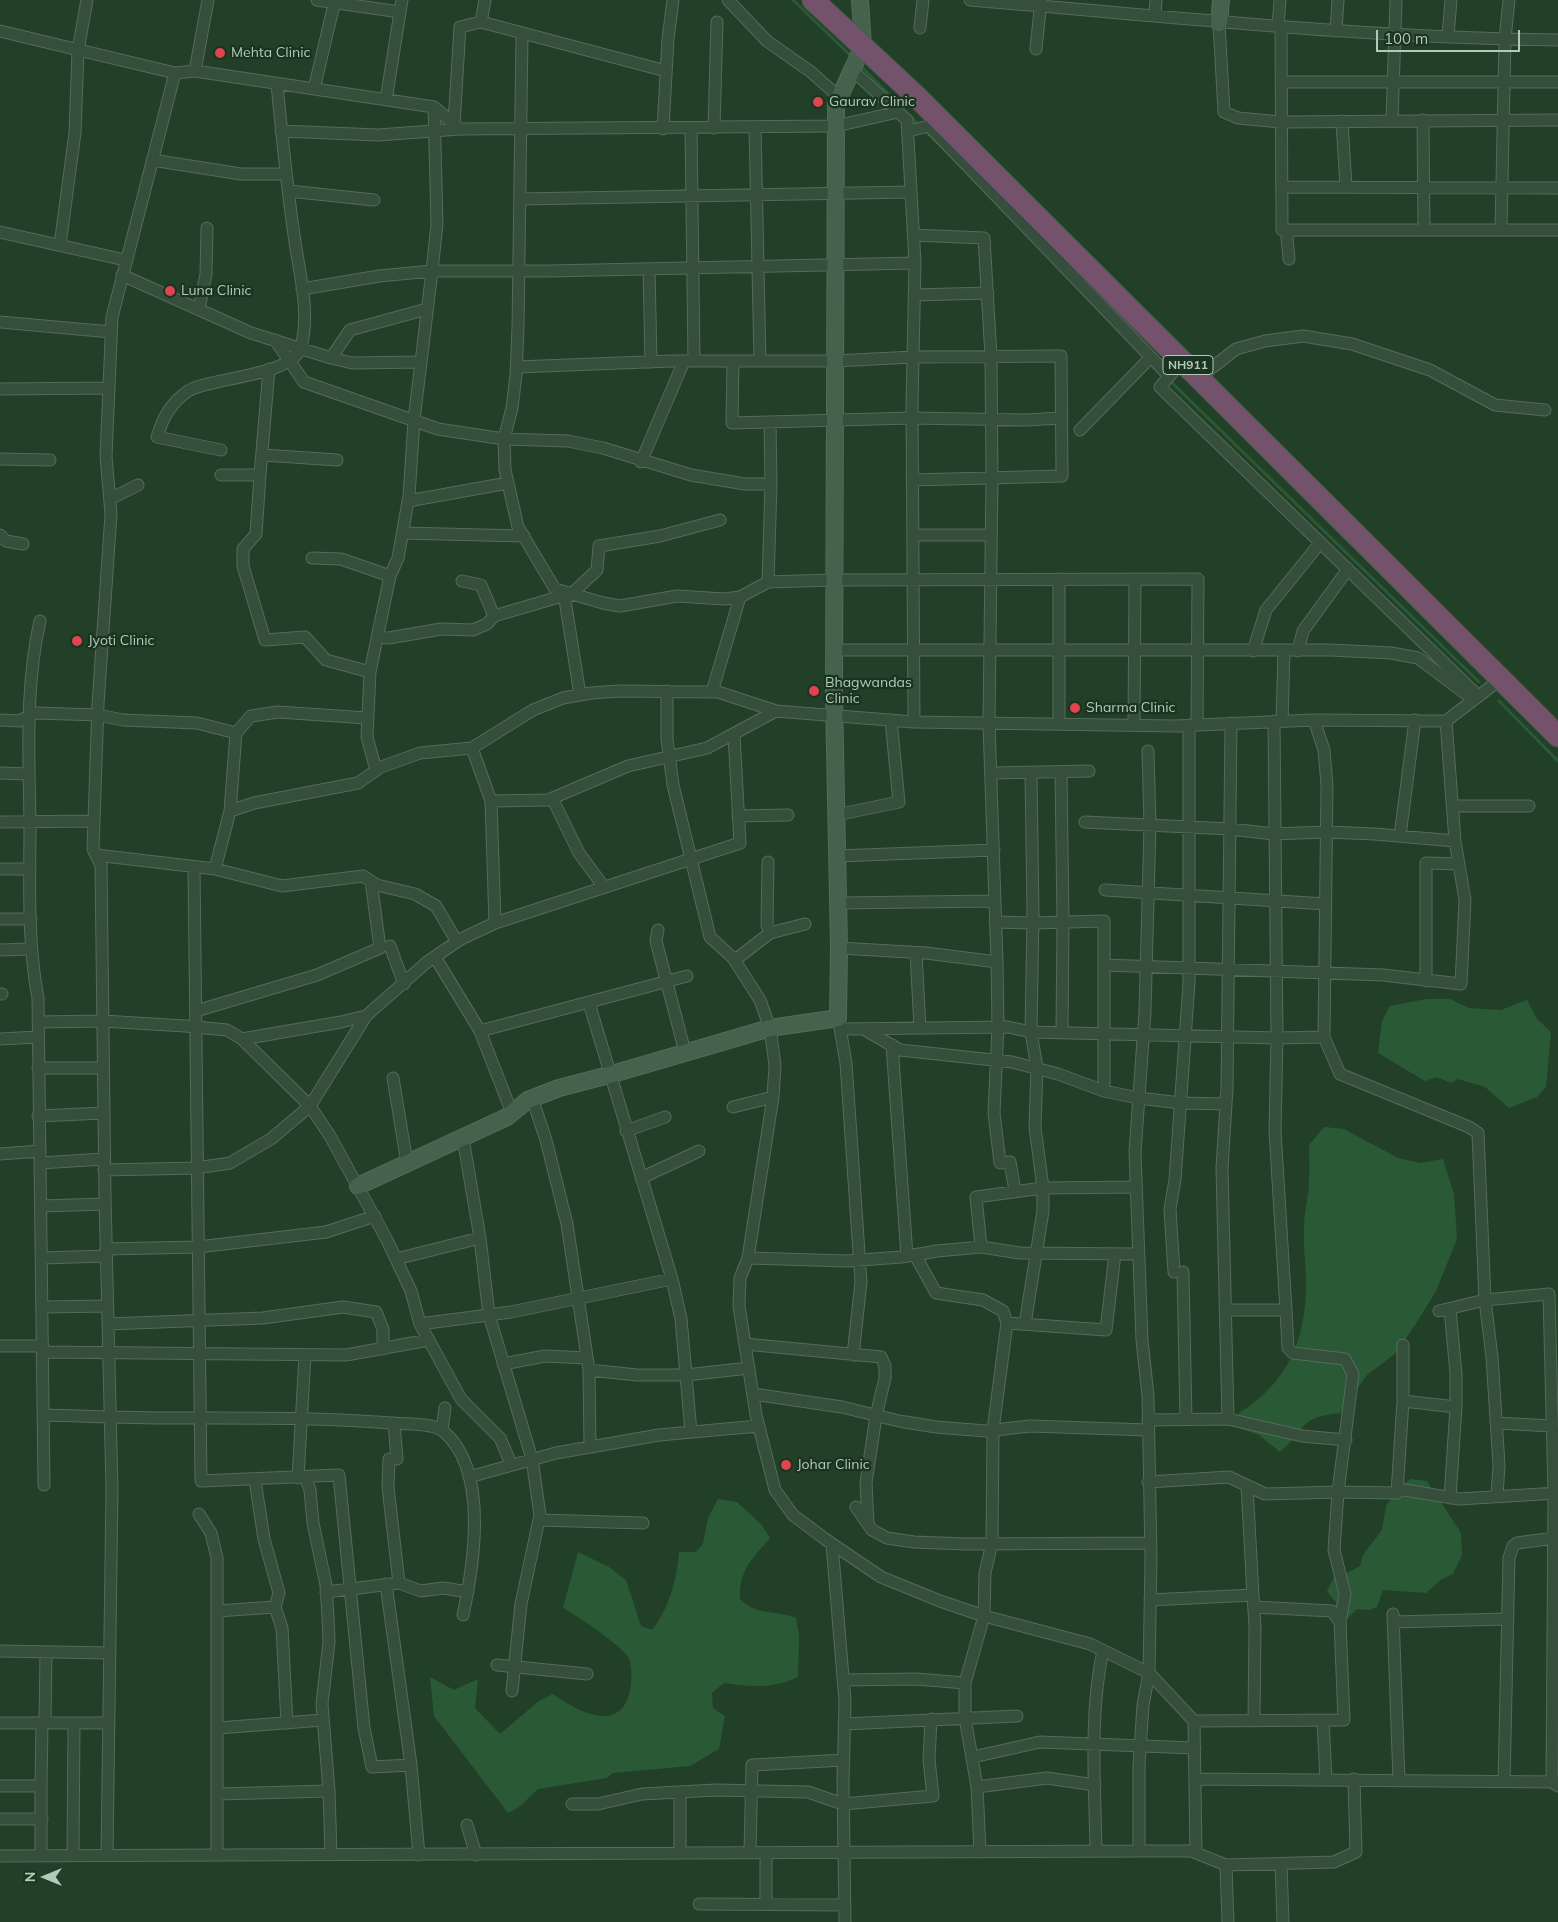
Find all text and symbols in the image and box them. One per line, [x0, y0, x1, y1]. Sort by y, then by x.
scale bar [1378, 20, 1522, 52]
text: 100 m [1384, 29, 1428, 48]
place label: Mehta Clinic [231, 45, 310, 61]
marker: Mehta Clinic [213, 46, 227, 60]
place label: Gaurav Clinic [829, 94, 915, 110]
marker: Gaurav Clinic [811, 95, 825, 109]
place label: Luna Clinic [181, 283, 252, 299]
marker: Luna Clinic [163, 284, 177, 298]
road number: NH911 [1163, 356, 1213, 374]
place label: Jyoti Clinic [88, 633, 154, 649]
marker: Jyoti Clinic [70, 634, 84, 648]
place label: Bhagwandas Clinic [825, 675, 912, 708]
marker: Bhagwandas Clinic [807, 684, 821, 698]
place label: Sharma Clinic [1086, 700, 1175, 716]
marker: Sharma Clinic [1068, 701, 1082, 715]
place label: Johar Clinic [797, 1457, 870, 1473]
marker: Johar Clinic [779, 1458, 793, 1472]
north arrow [20, 1852, 70, 1902]
text: N [21, 1872, 39, 1882]

